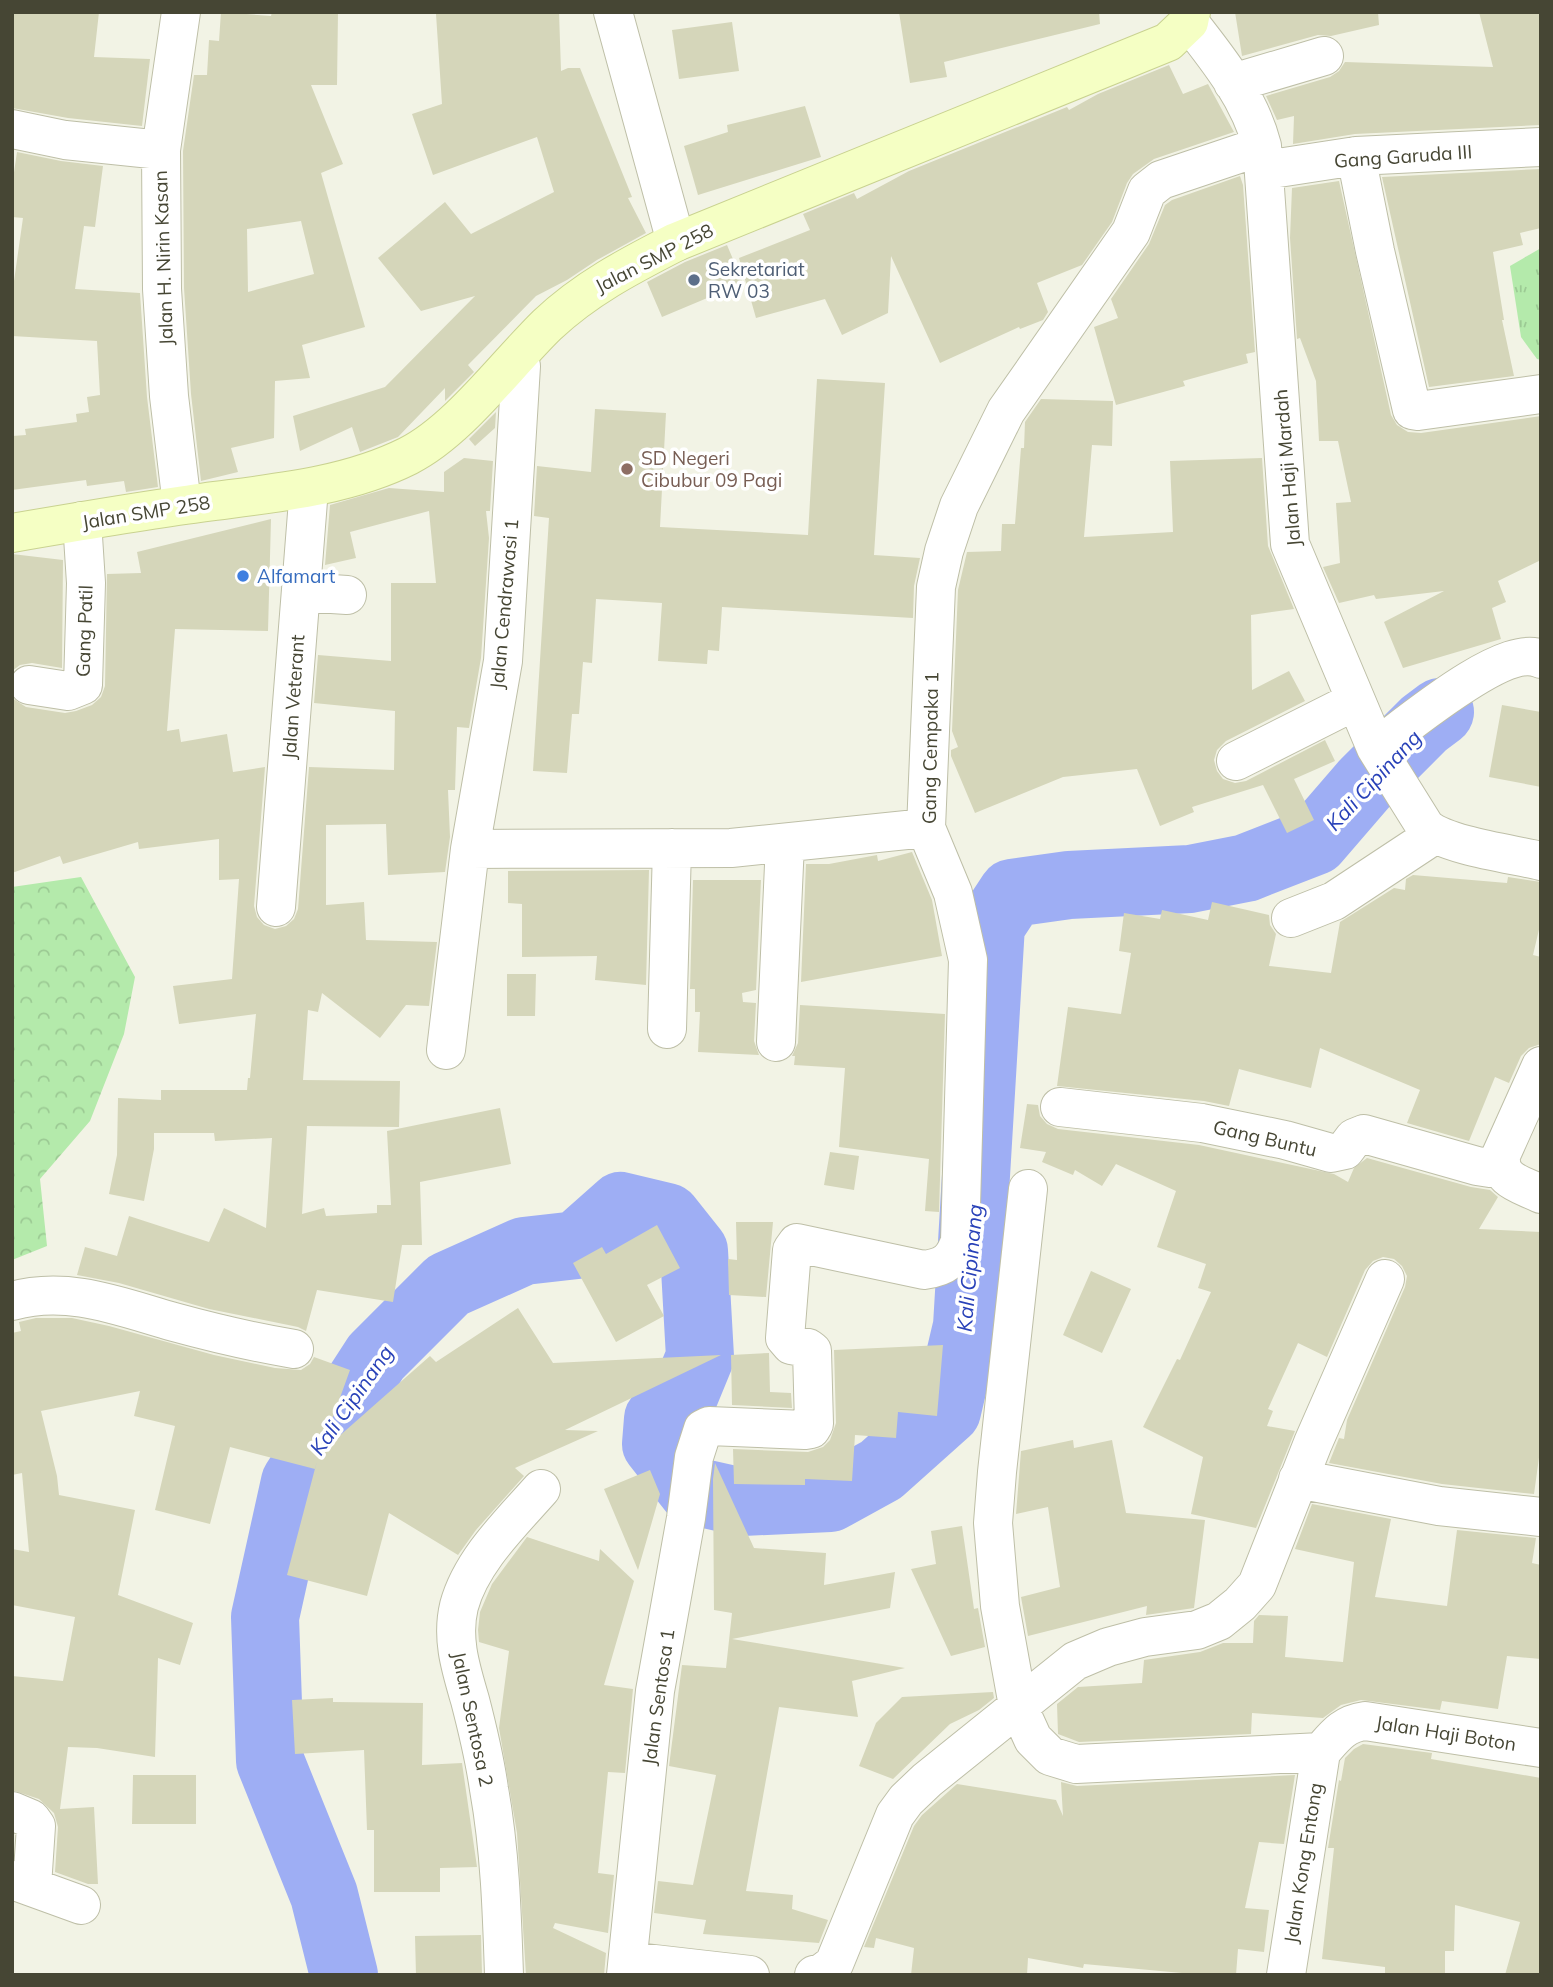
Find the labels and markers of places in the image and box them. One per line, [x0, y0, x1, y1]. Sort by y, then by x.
place label: Sekretariat RW 03 [708, 257, 805, 303]
marker: Sekretariat RW 03 [686, 272, 702, 288]
place label: SD Negeri Cibubur 09 Pagi [641, 446, 782, 492]
marker: SD Negeri Cibubur 09 Pagi [619, 461, 635, 477]
place label: Alfamart [257, 564, 336, 588]
marker: Alfamart [235, 568, 251, 584]

